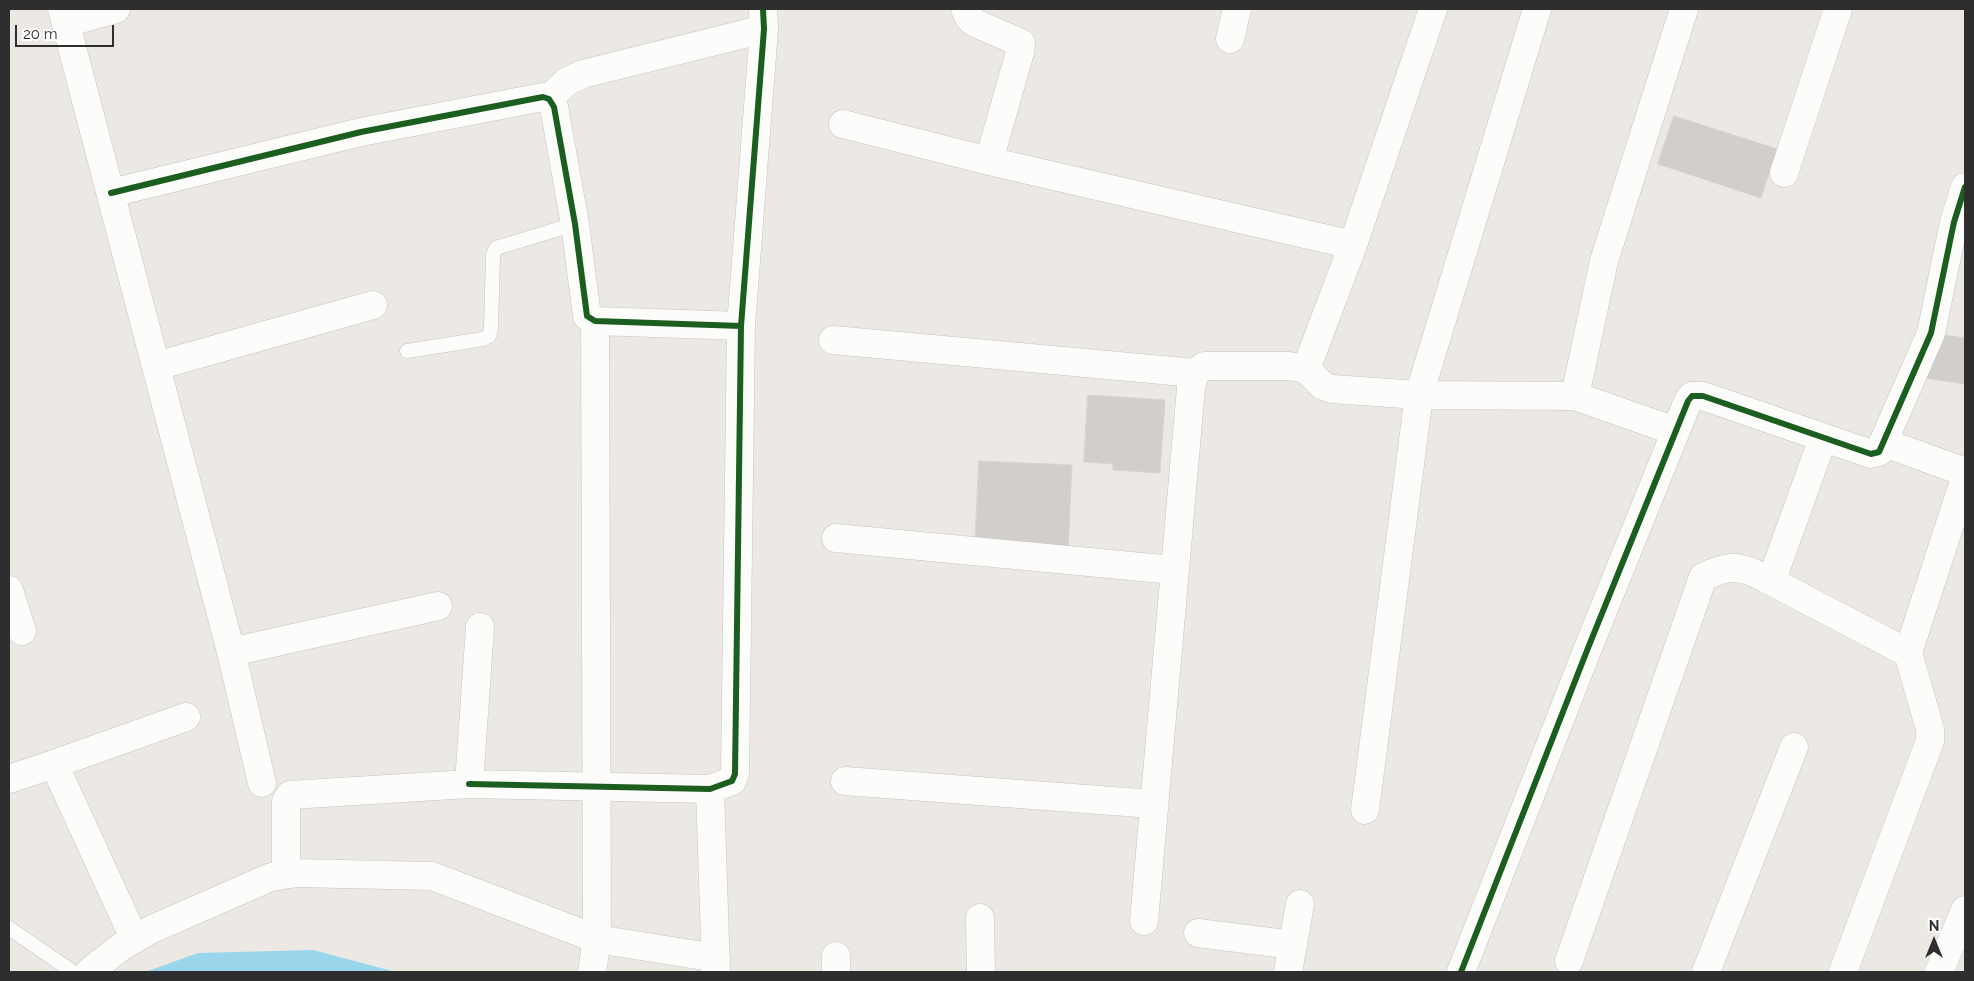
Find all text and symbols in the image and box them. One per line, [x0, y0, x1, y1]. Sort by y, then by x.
scale bar [18, 15, 116, 47]
text: 20 m [23, 25, 58, 43]
north arrow [1909, 916, 1959, 966]
text: N [1929, 918, 1939, 934]

